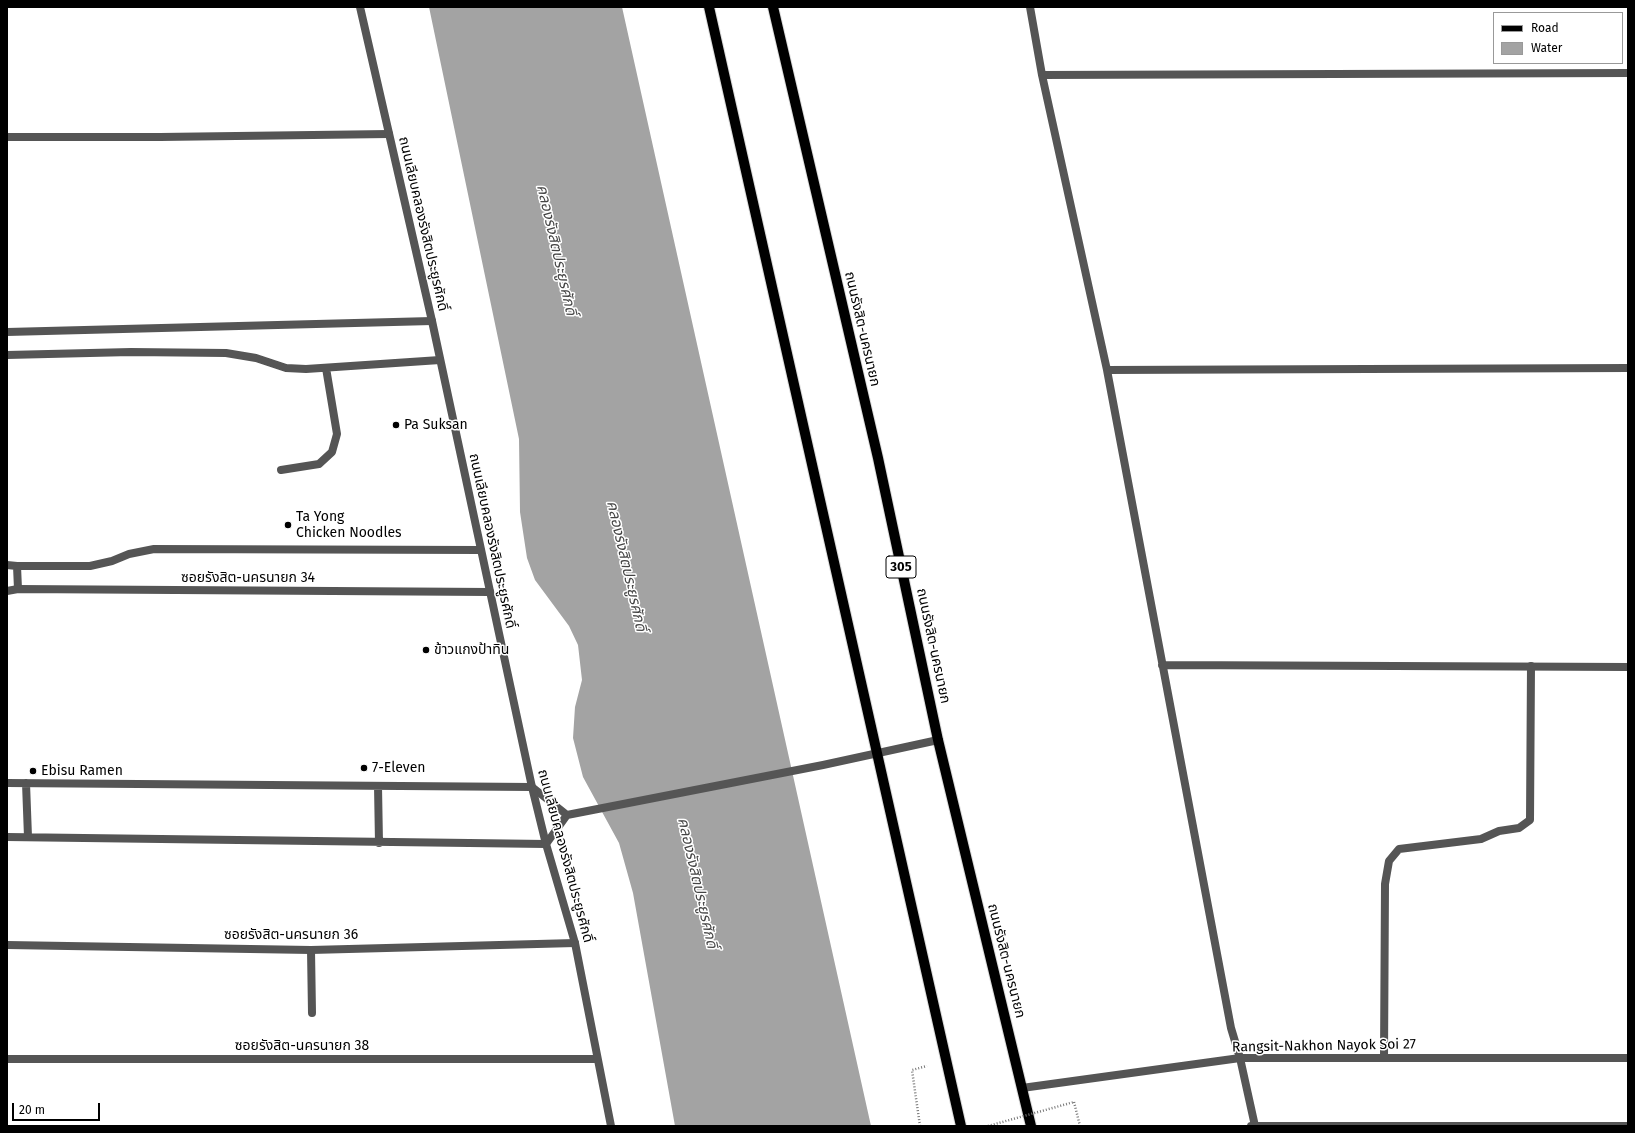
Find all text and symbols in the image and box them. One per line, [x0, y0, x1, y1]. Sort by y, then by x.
legend [1493, 12, 1623, 64]
text: Road [1531, 21, 1559, 35]
text: Water [1531, 41, 1562, 55]
street label: ถนนเลียบคลองรังสิตประยูรศักดิ์ [395, 135, 451, 313]
water label: คลองรังสิตประยูรศักดิ์ [532, 183, 580, 317]
street label: ถนนรังสิต-นครนายก [841, 270, 883, 388]
place label: Pa Suksan [404, 417, 468, 433]
marker: Pa Suksan [391, 420, 401, 430]
street label: ถนนเลียบคลองรังสิตประยูรศักดิ์ [465, 452, 519, 630]
water label: คลองรังสิตประยูรศักดิ์ [602, 499, 650, 633]
place label: Ta Yong Chicken Noodles [296, 509, 402, 542]
marker: Ta Yong Chicken Noodles [283, 520, 293, 530]
road number: 305 [886, 556, 916, 578]
street label: ซอยรังสิต-นครนายก 34 [181, 570, 315, 586]
street label: ถนนรังสิต-นครนายก [913, 587, 953, 705]
place label: ข้าวแกงป้าทิน [434, 642, 509, 658]
marker: ข้าวแกงป้าทิน [421, 645, 431, 655]
place label: 7-Eleven [372, 760, 426, 776]
place label: Ebisu Ramen [41, 763, 123, 779]
marker: 7-Eleven [359, 763, 369, 773]
marker: Ebisu Ramen [28, 766, 38, 776]
street label: ถนนเลียบคลองรังสิตประยูรศักดิ์ [534, 767, 596, 945]
water label: คลองรังสิตประยูรศักดิ์ [673, 816, 721, 950]
street label: ถนนรังสิต-นครนายก [984, 902, 1028, 1020]
street label: ซอยรังสิต-นครนายก 36 [224, 927, 358, 943]
street label: Rangsit-Nakhon Nayok Soi 27 [1232, 1036, 1416, 1056]
street label: ซอยรังสิต-นครนายก 38 [235, 1038, 369, 1054]
scale bar [14, 1095, 102, 1121]
text: 20 m [19, 1103, 45, 1117]

